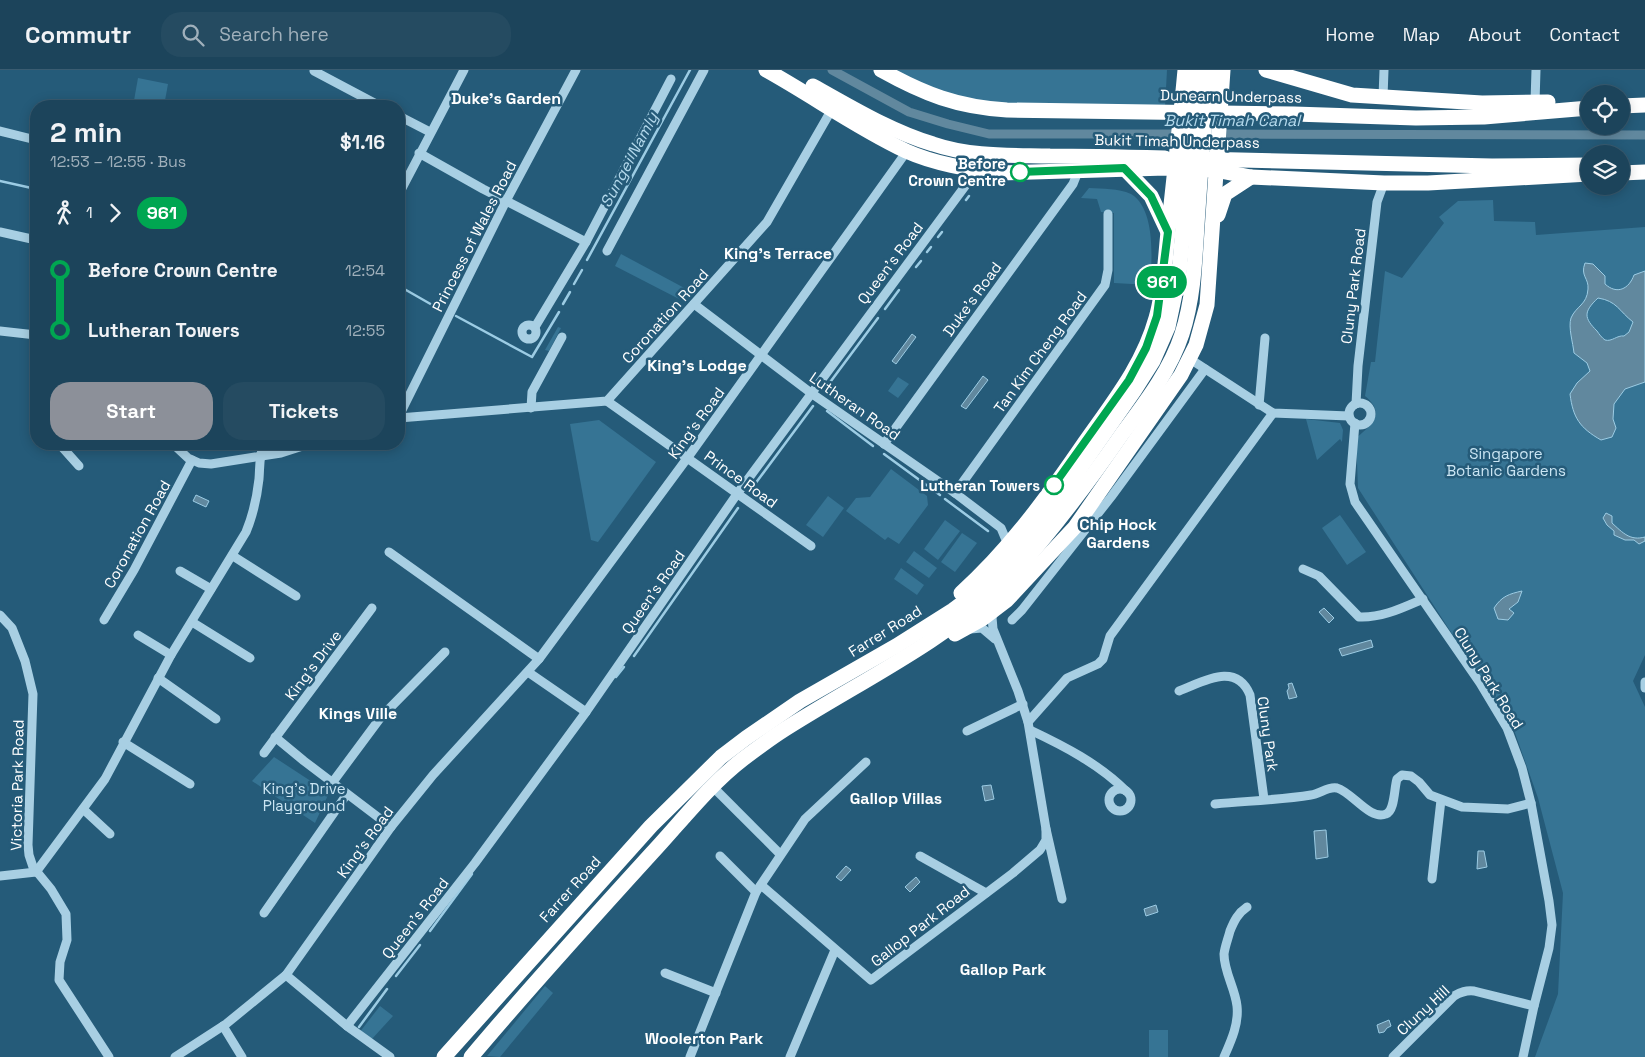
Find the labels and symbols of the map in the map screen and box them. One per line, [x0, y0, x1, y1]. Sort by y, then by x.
street label: Dunearn Underpass [1160, 85, 1302, 107]
district label: Duke's Garden [451, 88, 561, 109]
water label: Sungei Namly [595, 108, 663, 211]
water label: Bukit Timah Canal [1164, 110, 1302, 131]
street label: Bukit Timah Underpass [1094, 130, 1260, 152]
place label: Before Crown Centre [908, 154, 1006, 190]
street label: Princess of Wales Road [428, 157, 520, 315]
marker: Before Crown Centre [1010, 162, 1030, 182]
street label: Queen's Road [853, 218, 927, 308]
street label: Cluny Park Road [1336, 227, 1370, 345]
district label: King's Terrace [724, 243, 832, 264]
street label: Duke's Road [939, 258, 1005, 340]
street label: Coronation Road [618, 265, 712, 367]
line badge: 961 [1133, 266, 1191, 298]
street label: Tan Kim Cheng Road [989, 287, 1091, 417]
district label: King's Lodge [647, 355, 747, 376]
street label: Lutheran Road [806, 368, 904, 444]
street label: King's Road [664, 383, 728, 463]
park label: Singapore Botanic Gardens [1446, 444, 1566, 480]
street label: Prince Road [701, 446, 781, 512]
marker: Lutheran Towers [1044, 475, 1064, 495]
place label: Lutheran Towers [920, 476, 1040, 495]
street label: Coronation Road [99, 477, 175, 591]
district label: Chip Hock Gardens [1079, 514, 1157, 553]
street label: Queen's Road [617, 546, 689, 638]
street label: Farrer Road [845, 601, 925, 661]
street label: Cluny Park Road [1450, 624, 1528, 732]
street label: King's Drive [280, 626, 346, 704]
street label: Cluny Park [1253, 695, 1283, 773]
district label: Kings Ville [319, 703, 397, 724]
street label: Victoria Park Road [6, 719, 28, 851]
park label: King's Drive Playground [262, 779, 346, 815]
district label: Gallop Villas [850, 788, 942, 809]
street label: King's Road [333, 802, 397, 882]
street label: Farrer Road [535, 852, 605, 926]
street label: Queen's Road [377, 874, 453, 962]
street label: Gallop Park Road [867, 881, 973, 971]
district label: Gallop Park [960, 959, 1046, 980]
street label: Cluny Hill [1393, 981, 1453, 1039]
district label: Woolerton Park [645, 1028, 763, 1049]

